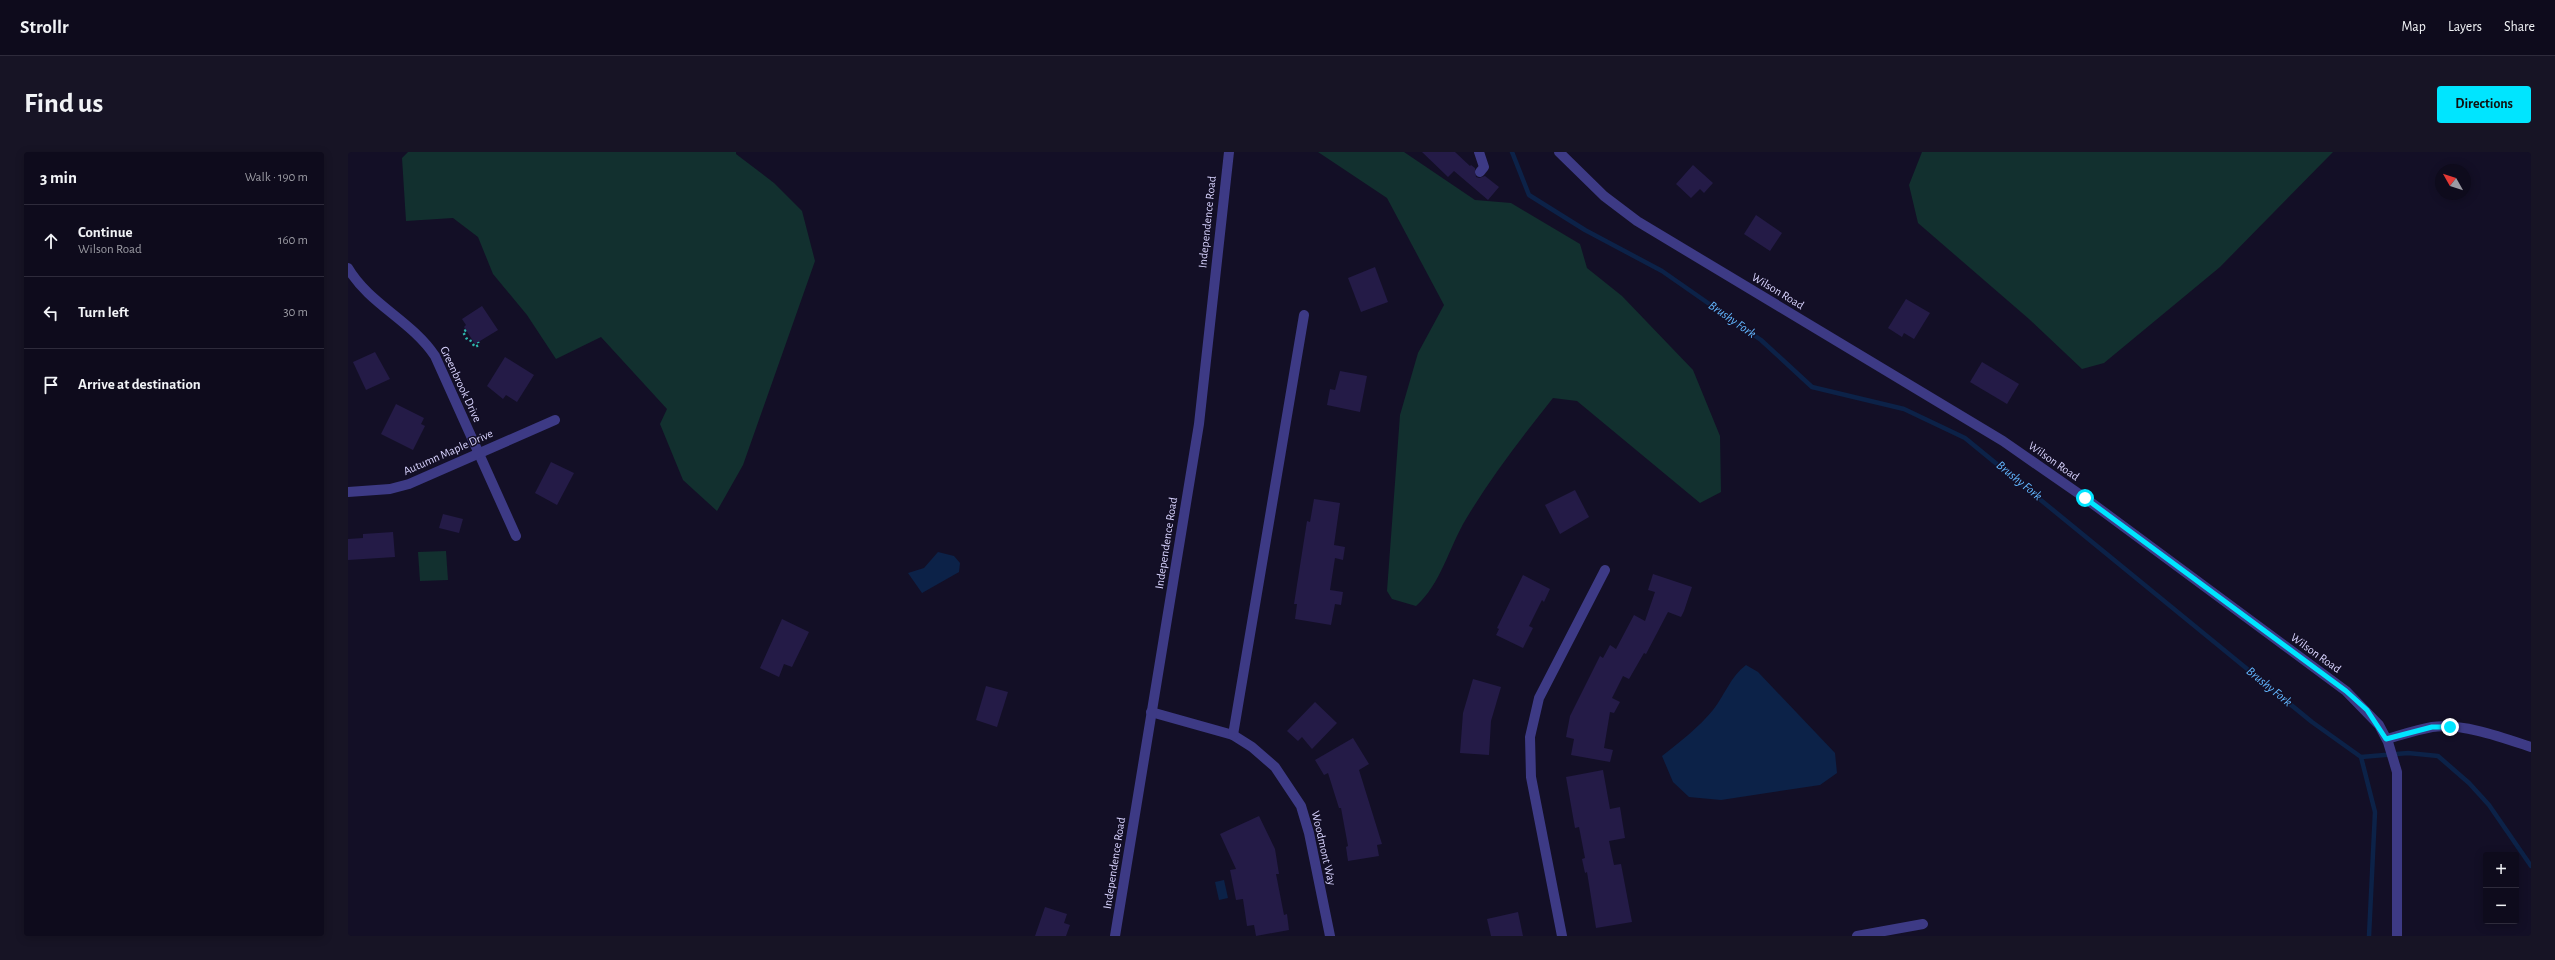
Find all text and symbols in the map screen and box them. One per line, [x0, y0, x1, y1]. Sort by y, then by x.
text: Strollr [20, 18, 69, 37]
text: Map [2401, 20, 2426, 34]
text: Layers [2448, 20, 2482, 34]
text: Share [2504, 20, 2535, 34]
button: Directions [2437, 86, 2531, 123]
text: Find us [24, 90, 103, 118]
north arrow [2435, 164, 2471, 200]
text: 3 min [40, 169, 77, 186]
text: Walk · 190 m [245, 171, 308, 184]
street label: Independence Road [1196, 175, 1218, 269]
text: Continue [78, 225, 133, 240]
icon: ahead [40, 230, 62, 252]
text: 160 m [278, 234, 308, 247]
text: Wilson Road [78, 243, 142, 256]
street label: Wilson Road [1750, 271, 1806, 311]
water label: Brushy Fork [1706, 299, 1758, 341]
icon: left [40, 302, 62, 324]
text: Turn left [78, 305, 129, 320]
text: 30 m [283, 306, 308, 319]
street label: Greenbrook Drive [438, 344, 484, 424]
icon: arrive [40, 374, 62, 396]
text: Arrive at destination [78, 377, 201, 392]
street label: Autumn Maple Drive [401, 427, 495, 477]
street label: Wilson Road [2026, 439, 2082, 483]
water label: Brushy Fork [1994, 459, 2044, 503]
route start [2076, 489, 2094, 507]
street label: Independence Road [1153, 496, 1179, 590]
street label: Wilson Road [2289, 631, 2343, 675]
water label: Brushy Fork [2244, 665, 2294, 709]
route end [2441, 718, 2459, 736]
street label: Woodmont Way [1309, 810, 1338, 887]
street label: Independence Road [1101, 816, 1127, 910]
map controls [2483, 852, 2519, 924]
button: + [2483, 852, 2519, 888]
button: − [2483, 888, 2519, 924]

